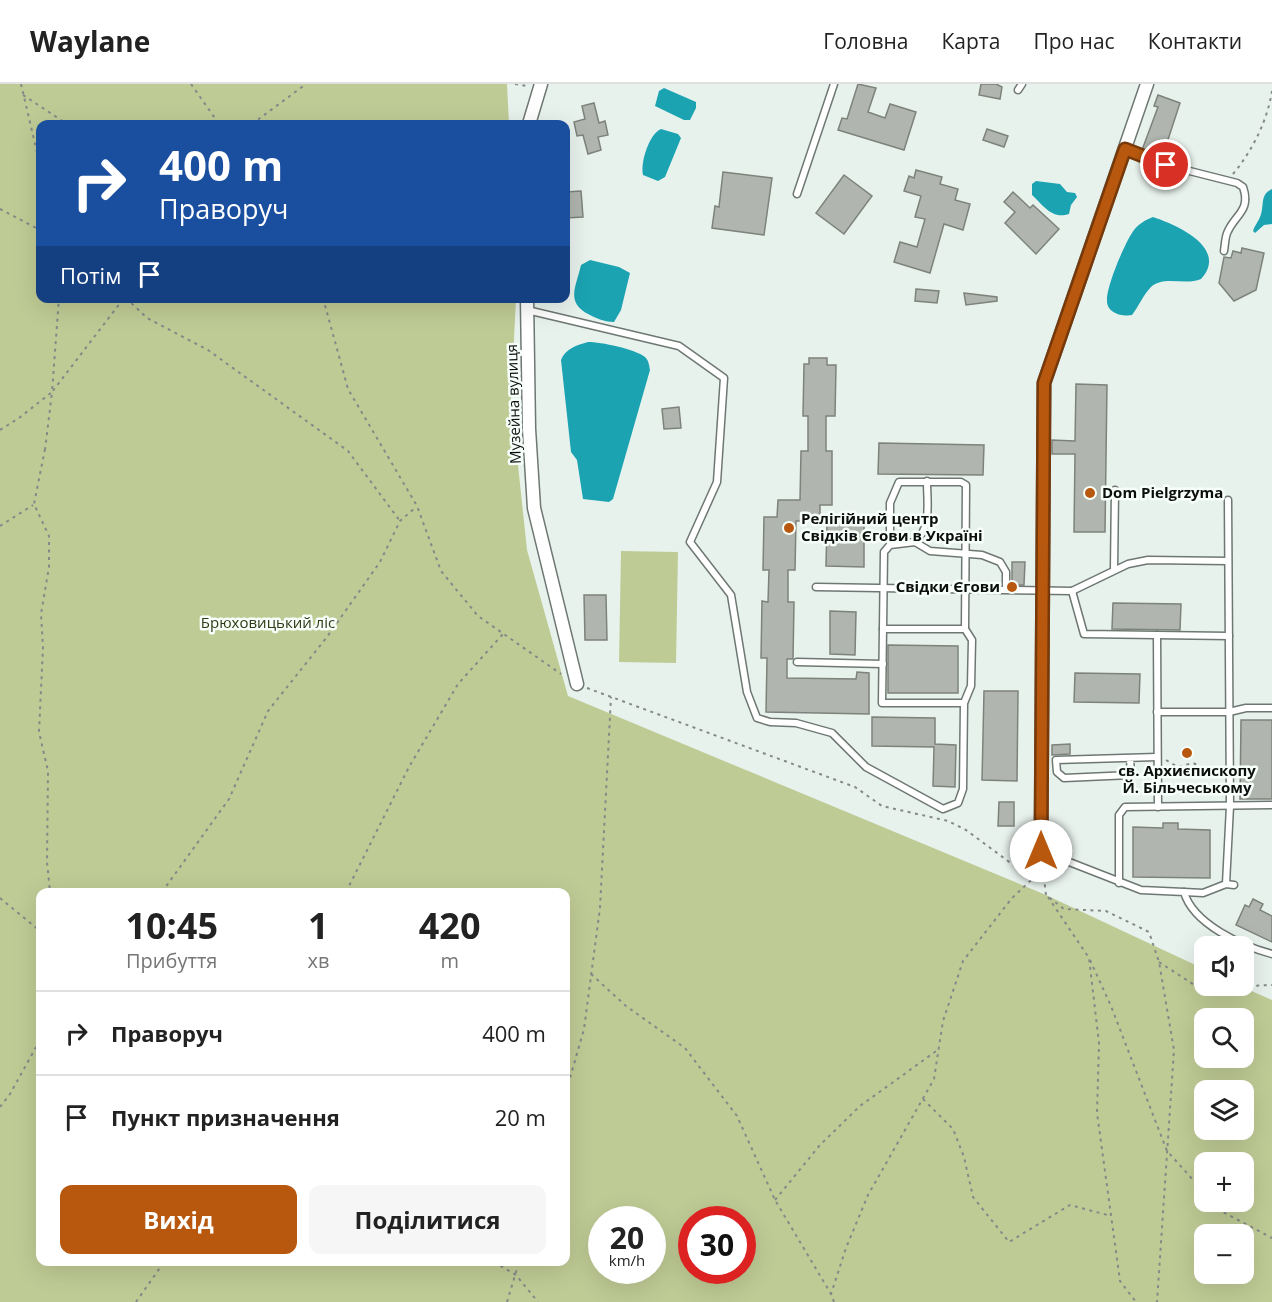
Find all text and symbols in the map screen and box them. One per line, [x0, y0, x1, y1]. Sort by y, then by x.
text: Waylane [30, 22, 150, 60]
text: Головна [823, 27, 908, 55]
text: Карта [941, 27, 1000, 55]
text: Про нас [1033, 27, 1115, 55]
text: Контакти [1148, 27, 1242, 55]
text: 400 m [159, 136, 283, 193]
pin [1140, 139, 1191, 190]
icon: right [60, 144, 138, 222]
icon: arrive [1149, 148, 1182, 181]
text: Праворуч [159, 190, 288, 227]
icon: arrive [133, 258, 166, 291]
text: Потім [60, 260, 121, 290]
street label: Музейна вулиця [501, 344, 525, 464]
place label: Dom Pielgrzyma [1102, 482, 1223, 502]
marker: Dom Pielgrzyma [1083, 486, 1097, 500]
place label: Релігійний центр Свідків Єгови в Україні [801, 508, 983, 545]
marker: Релігійний центр Свідків Єгови в Україні [782, 521, 796, 535]
place label: Свідки Єгови [896, 576, 1000, 596]
marker: Свідки Єгови [1005, 580, 1019, 594]
park label: Брюховицький ліс [201, 612, 335, 632]
marker: св. Архиєпископу Й. Більчеському [1180, 746, 1194, 760]
place label: св. Архиєпископу Й. Більчеському [1118, 760, 1256, 797]
position arrow [1009, 819, 1073, 883]
text: 10:45 [125, 901, 218, 950]
text: 1 [308, 901, 329, 950]
text: 420 [419, 901, 481, 950]
map controls [1194, 936, 1254, 1284]
button: sound [1194, 936, 1254, 996]
text: Прибуття [126, 947, 217, 974]
text: хв [307, 947, 329, 974]
text: m [440, 947, 459, 974]
button: search [1194, 1008, 1254, 1068]
icon: right [60, 1017, 93, 1050]
text: Праворуч [111, 1018, 223, 1048]
text: 400 m [482, 1018, 546, 1048]
button: layers [1194, 1080, 1254, 1140]
icon: arrive [60, 1101, 93, 1134]
text: Пункт призначення [111, 1102, 340, 1132]
text: 20 m [495, 1102, 546, 1132]
button: + [1194, 1152, 1254, 1212]
button: Вихід [60, 1185, 297, 1254]
button: Поділитися [309, 1185, 546, 1254]
speed limit sign: 30 [678, 1206, 756, 1284]
text: 20 [610, 1217, 644, 1258]
button: − [1194, 1224, 1254, 1284]
text: km/h [609, 1250, 645, 1270]

